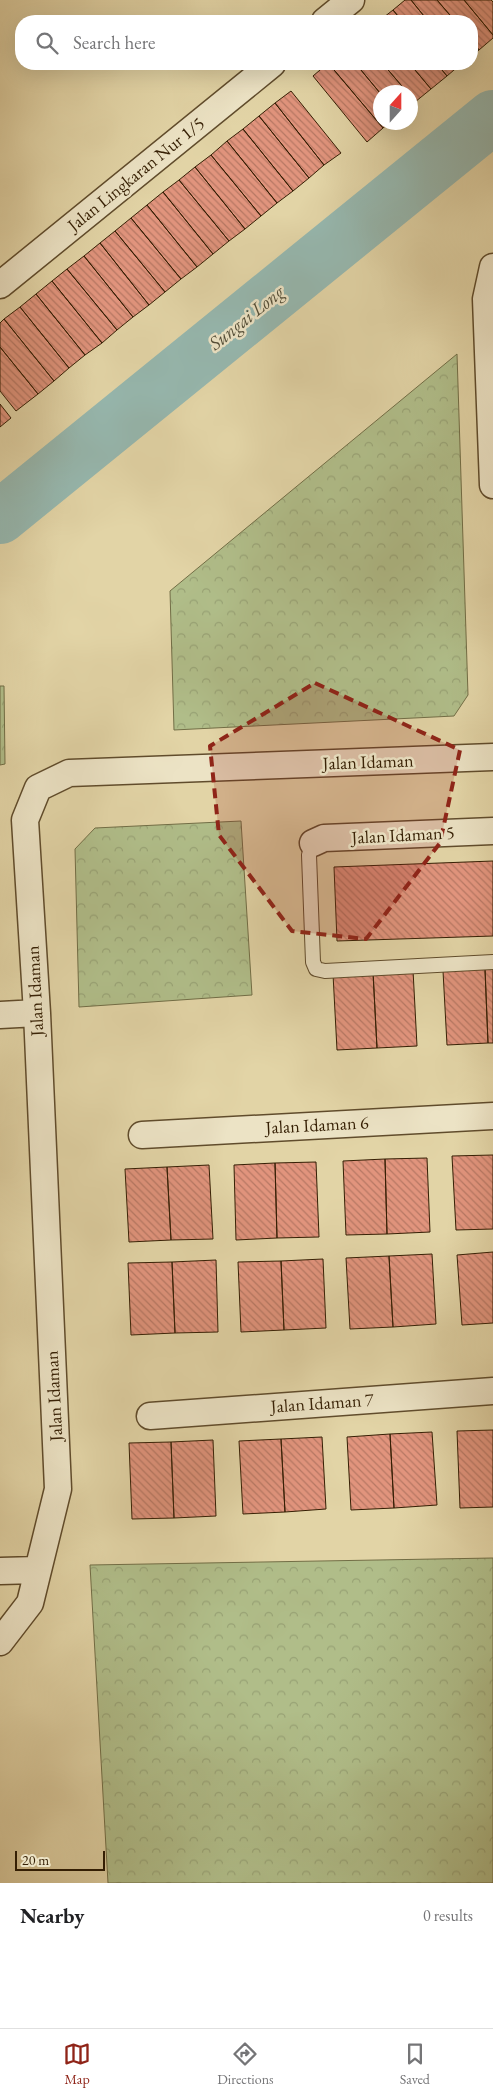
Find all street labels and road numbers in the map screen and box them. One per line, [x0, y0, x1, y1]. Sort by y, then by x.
street label: Jalan Lingkaran Nur 1/5 [61, 111, 209, 237]
street label: Jalan Idaman [320, 748, 414, 775]
street label: Jalan Idaman 5 [349, 820, 455, 849]
street label: Jalan Idaman [21, 944, 48, 1039]
street label: Jalan Idaman 6 [263, 1110, 369, 1139]
street label: Jalan Idaman [40, 1349, 67, 1444]
street label: Jalan Idaman 7 [268, 1387, 375, 1418]

